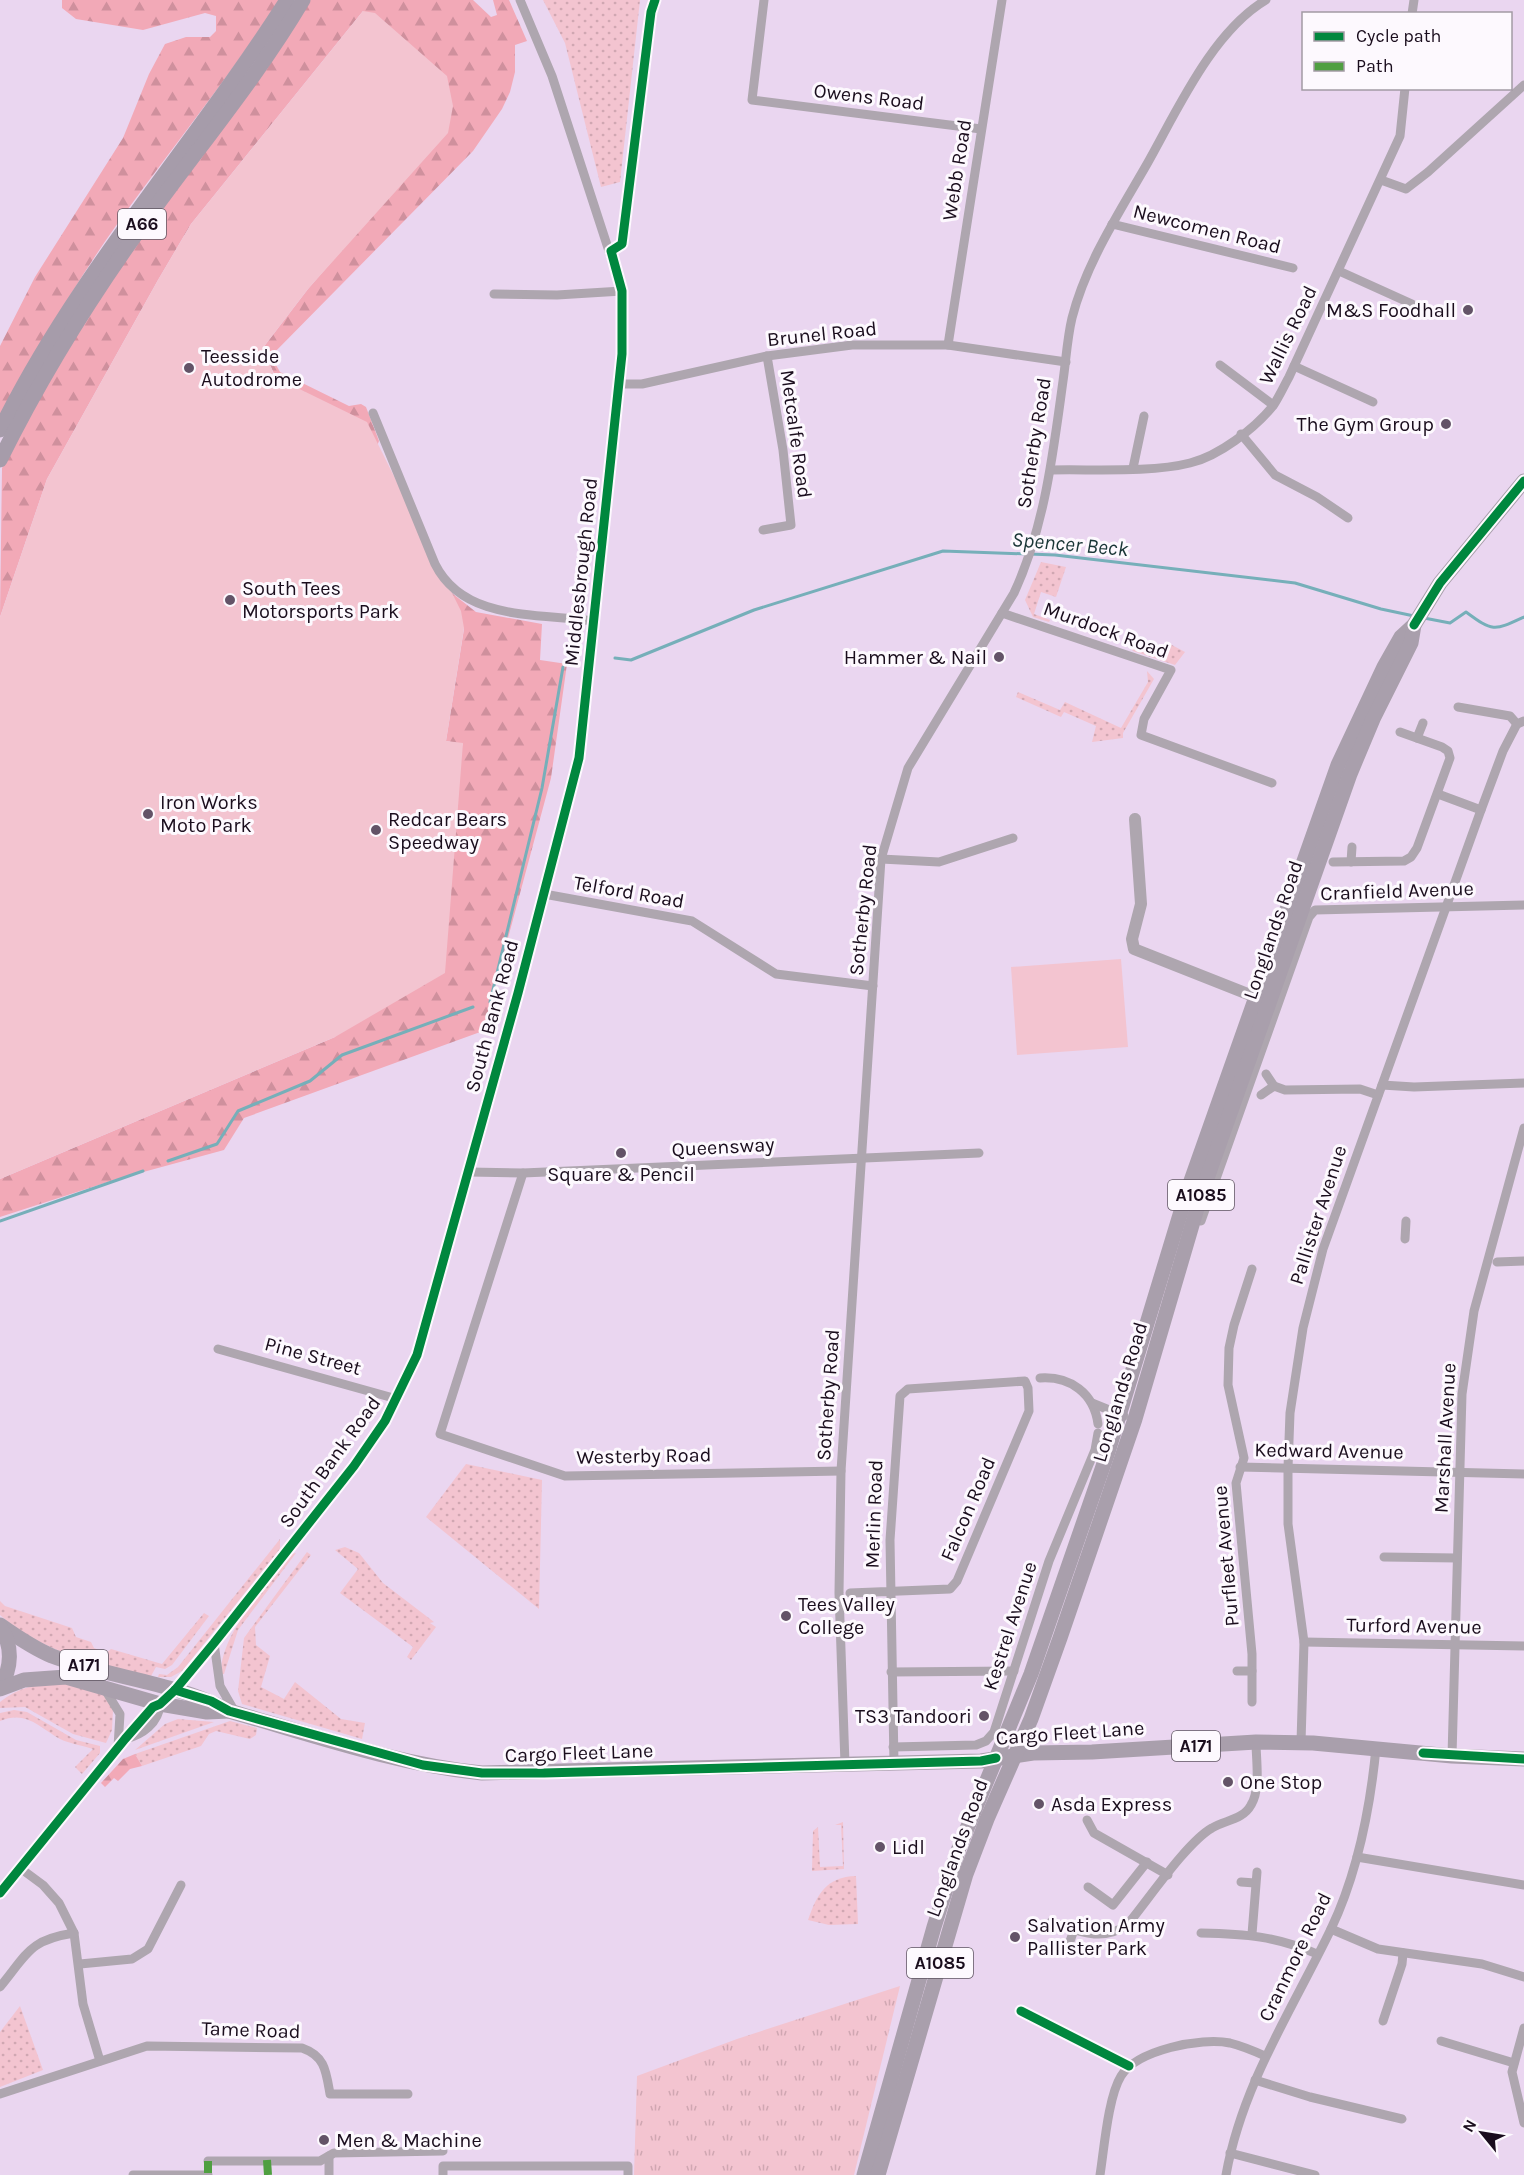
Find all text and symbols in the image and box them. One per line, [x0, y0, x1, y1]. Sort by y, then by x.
legend [1302, 12, 1512, 90]
text: Cycle path [1356, 25, 1441, 47]
text: Path [1356, 55, 1394, 77]
street label: Owens Road [812, 79, 926, 115]
street label: Webb Road [938, 118, 976, 222]
street label: Newcomen Road [1131, 200, 1283, 258]
road number: A66 [118, 209, 166, 239]
street label: Wallis Road [1254, 282, 1322, 388]
place label: M&S Foodhall [1326, 299, 1456, 322]
marker: M&S Foodhall [1461, 303, 1475, 317]
street label: Brunel Road [766, 317, 878, 351]
place label: Teesside Autodrome [201, 345, 302, 391]
marker: Teesside Autodrome [182, 361, 196, 375]
street label: Metcalfe Road [776, 368, 816, 500]
street label: Sotherby Road [1012, 376, 1056, 510]
place label: The Gym Group [1296, 413, 1434, 436]
marker: The Gym Group [1439, 417, 1453, 431]
street label: Middlesbrough Road [560, 477, 602, 667]
water label: Spencer Beck [1011, 527, 1130, 561]
place label: South Tees Motorsports Park [242, 577, 399, 623]
marker: South Tees Motorsports Park [223, 593, 237, 607]
street label: Murdock Road [1040, 597, 1172, 663]
place label: Hammer & Nail [844, 646, 987, 669]
marker: Hammer & Nail [992, 650, 1006, 664]
place label: Iron Works Moto Park [160, 791, 258, 837]
marker: Iron Works Moto Park [141, 807, 155, 821]
place label: Redcar Bears Speedway [388, 808, 507, 854]
marker: Redcar Bears Speedway [369, 823, 383, 837]
street label: Sotherby Road [845, 843, 881, 977]
street label: Longlands Road [1238, 857, 1308, 1003]
street label: Telford Road [572, 871, 686, 913]
street label: Cranfield Avenue [1320, 877, 1474, 905]
street label: South Bank Road [461, 937, 523, 1095]
street label: Queensway [671, 1133, 775, 1161]
street label: Pallister Avenue [1285, 1142, 1351, 1288]
marker: Square & Pencil [614, 1146, 628, 1160]
place label: Square & Pencil [547, 1163, 695, 1186]
road number: A1085 [1168, 1180, 1234, 1210]
street label: Longlands Road [1088, 1319, 1152, 1465]
street label: Sotherby Road [812, 1328, 844, 1462]
street label: Pine Street [262, 1332, 364, 1380]
street label: Marshall Avenue [1430, 1362, 1460, 1514]
street label: South Bank Road [275, 1392, 385, 1532]
street label: Kedward Avenue [1254, 1438, 1404, 1464]
street label: Westerby Road [576, 1443, 712, 1469]
street label: Falcon Road [936, 1454, 1000, 1564]
street label: Merlin Road [861, 1459, 887, 1569]
street label: Purfleet Avenue [1208, 1485, 1244, 1627]
street label: Kestrel Avenue [978, 1559, 1042, 1693]
place label: Tees Valley College [798, 1593, 895, 1639]
marker: Tees Valley College [779, 1609, 793, 1623]
street label: Turford Avenue [1346, 1613, 1482, 1639]
road number: A171 [60, 1650, 108, 1680]
place label: TS3 Tandoori [855, 1705, 972, 1728]
marker: TS3 Tandoori [977, 1709, 991, 1723]
street label: Cargo Fleet Lane [995, 1716, 1145, 1750]
road number: A171 [1172, 1731, 1220, 1761]
street label: Cargo Fleet Lane [504, 1739, 654, 1767]
place label: One Stop [1240, 1771, 1322, 1794]
marker: One Stop [1221, 1775, 1235, 1789]
street label: Longlands Road [921, 1776, 993, 1920]
place label: Asda Express [1051, 1793, 1172, 1816]
marker: Asda Express [1032, 1797, 1046, 1811]
place label: Lidl [892, 1836, 925, 1859]
marker: Lidl [873, 1840, 887, 1854]
street label: Cranmore Road [1254, 1889, 1336, 2025]
place label: Salvation Army Pallister Park [1027, 1914, 1165, 1960]
marker: Salvation Army Pallister Park [1008, 1930, 1022, 1944]
road number: A1085 [907, 1948, 973, 1978]
street label: Tame Road [201, 2017, 301, 2043]
north arrow [1452, 2103, 1512, 2163]
text: N [1458, 2116, 1481, 2135]
place label: Men & Machine [336, 2129, 482, 2152]
marker: Men & Machine [317, 2133, 331, 2147]

